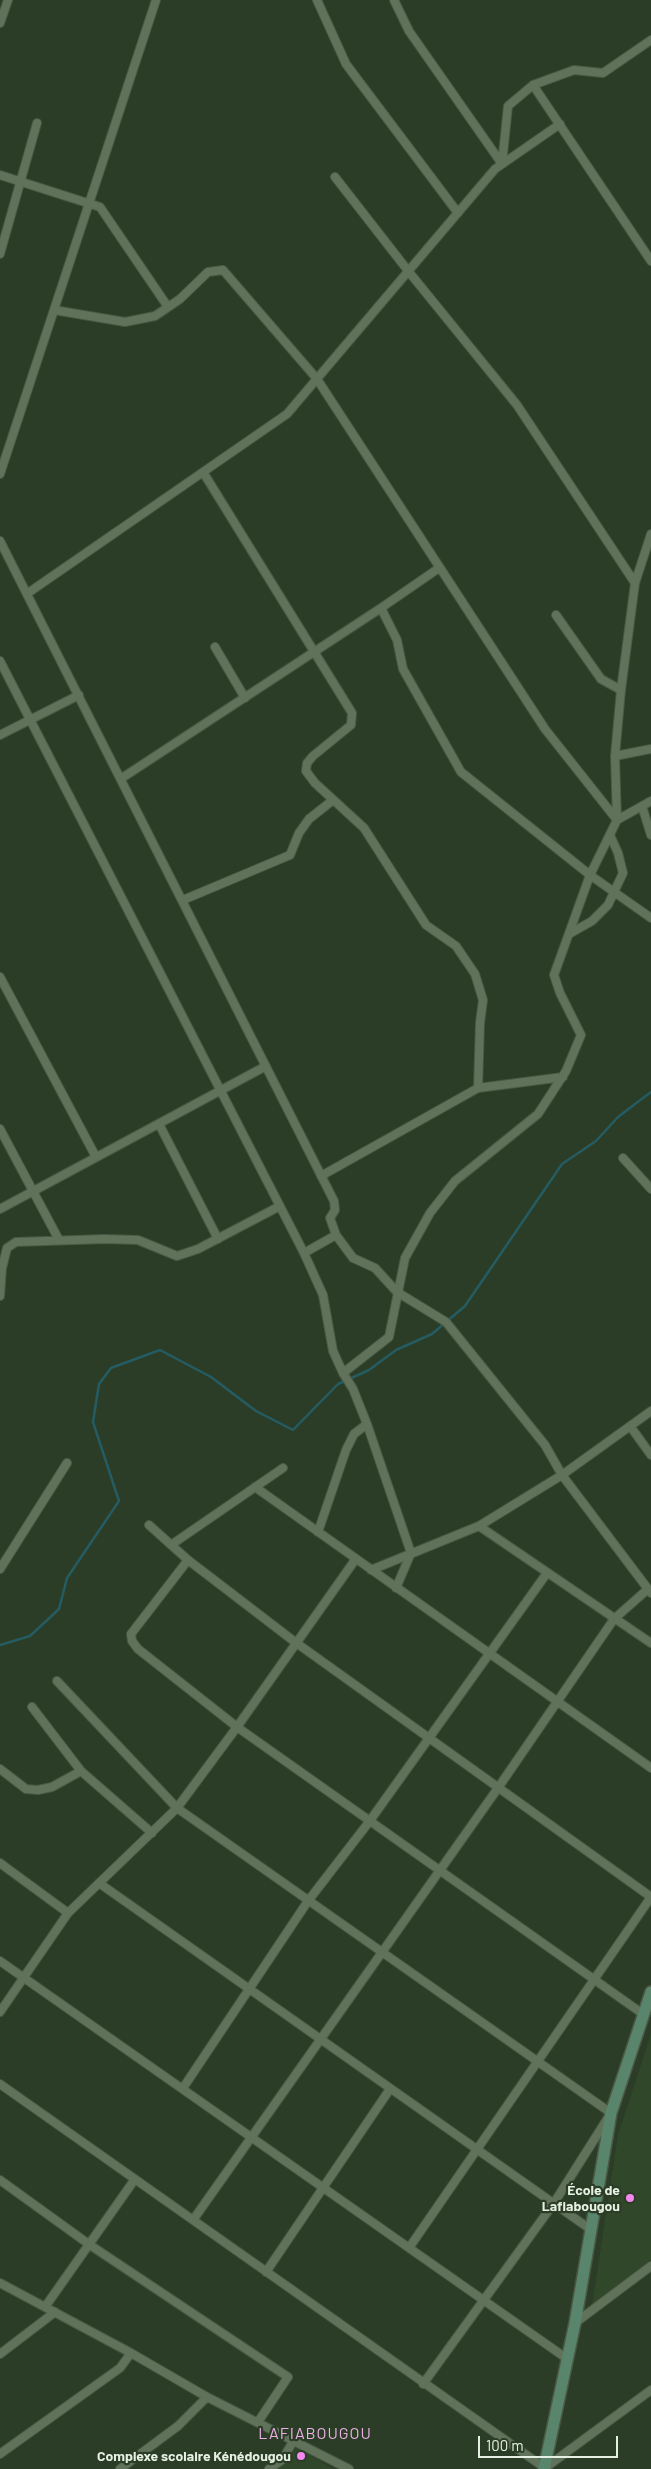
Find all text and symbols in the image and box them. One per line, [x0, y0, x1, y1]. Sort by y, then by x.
place label: École de Lafiabougou [542, 2182, 620, 2214]
marker: École de Lafiabougou [624, 2192, 636, 2204]
district label: LAFIABOUGOU [257, 2424, 373, 2444]
scale bar [481, 2426, 621, 2458]
text: 100 m [486, 2436, 524, 2454]
place label: Complexe scolaire Kénédougou [97, 2448, 291, 2464]
marker: Complexe scolaire Kénédougou [295, 2450, 307, 2462]

